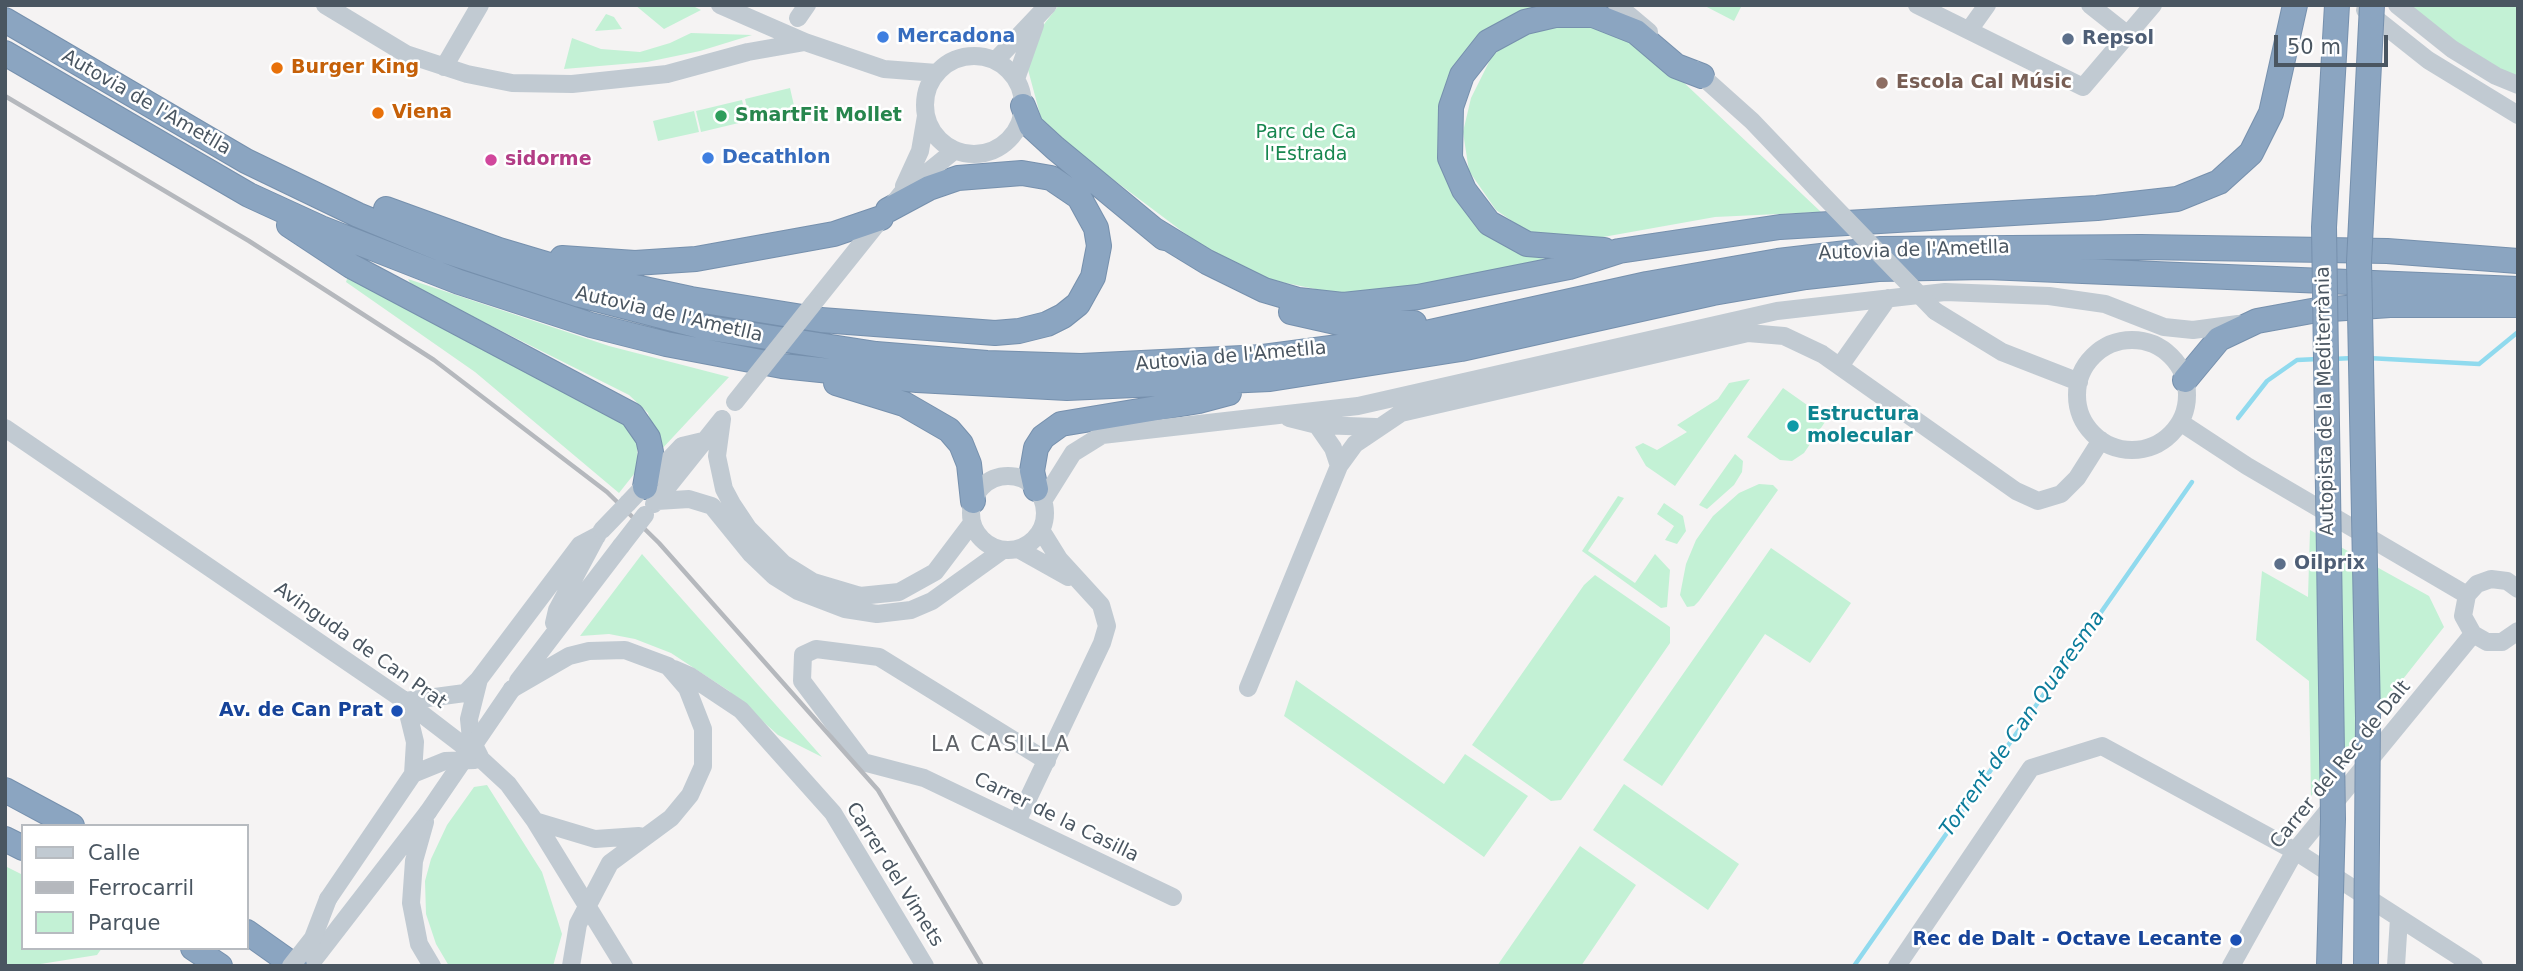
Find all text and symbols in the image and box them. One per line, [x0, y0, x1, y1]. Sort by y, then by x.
scale bar [2278, 21, 2392, 65]
place label: Mercadona [897, 26, 1015, 48]
place label: Repsol [2082, 28, 2154, 50]
marker: Mercadona [875, 29, 891, 45]
marker: Repsol [2060, 31, 2076, 47]
text: 50 m [2287, 35, 2341, 59]
street label: Autovia de l'Ametlla [57, 45, 235, 161]
place label: Burger King [291, 57, 419, 79]
marker: Burger King [269, 60, 285, 76]
place label: Escola Cal Músic [1896, 72, 2072, 94]
marker: Escola Cal Músic [1874, 75, 1890, 91]
place label: Viena [392, 102, 452, 124]
marker: Viena [370, 105, 386, 121]
place label: SmartFit Mollet [735, 105, 902, 127]
marker: SmartFit Mollet [713, 108, 729, 124]
park label: Parc de Ca l'Estrada [1256, 122, 1356, 166]
place label: Decathlon [722, 147, 830, 169]
place label: sidorme [505, 149, 592, 171]
marker: Decathlon [700, 150, 716, 166]
marker: sidorme [483, 152, 499, 168]
street label: Autovia de l'Ametlla [1818, 236, 2010, 266]
street label: Autopista de la Mediterrània [2312, 266, 2340, 536]
street label: Autovia de l'Ametlla [573, 282, 765, 348]
street label: Autovia de l'Ametlla [1135, 337, 1327, 377]
place label: Estructura molecular [1807, 404, 1919, 448]
marker: Estructura molecular [1785, 418, 1801, 434]
place label: Oilprix [2294, 553, 2365, 575]
marker: Oilprix [2272, 556, 2288, 572]
street label: Avinguda de Can Prat [269, 578, 451, 714]
water label: Torrent de Can Quaresma [1935, 606, 2111, 842]
street label: Carrer del Rec de Dalt [2266, 676, 2416, 854]
place label: Av. de Can Prat [219, 700, 383, 722]
marker: Av. de Can Prat [389, 703, 405, 719]
district label: LA CASILLA [932, 733, 1070, 759]
street label: Carrer de la Casilla [970, 768, 1142, 868]
street label: Carrer del Vimets [840, 799, 948, 951]
legend [21, 824, 248, 950]
text: Calle [88, 841, 140, 865]
text: Ferrocarril [88, 876, 194, 900]
text: Parque [88, 911, 160, 935]
place label: Rec de Dalt - Octave Lecante [1912, 929, 2222, 951]
marker: Rec de Dalt - Octave Lecante [2228, 932, 2244, 948]

